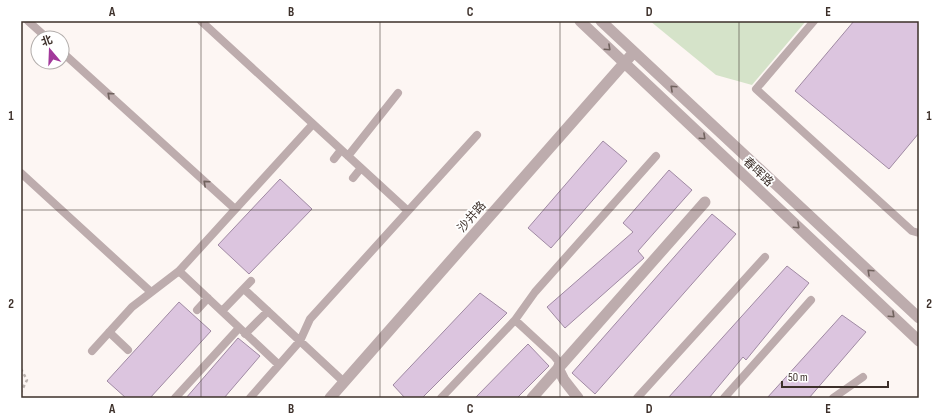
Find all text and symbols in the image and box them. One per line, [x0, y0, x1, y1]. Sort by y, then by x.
text: A [108, 4, 116, 20]
text: B [288, 4, 294, 20]
text: C [467, 4, 474, 20]
text: D [646, 4, 653, 20]
text: E [825, 4, 831, 20]
north arrow [30, 30, 70, 70]
text: 北 [40, 33, 54, 49]
one-way arrow [603, 43, 611, 51]
one-way arrow [670, 85, 678, 93]
one-way arrow [107, 93, 115, 100]
text: 1 [8, 108, 14, 124]
text: 1 [926, 108, 932, 124]
one-way arrow [698, 132, 706, 140]
street label: 春晖路 [740, 154, 776, 190]
one-way arrow [204, 180, 211, 187]
street label: 沙井路 [455, 198, 489, 236]
one-way arrow [792, 221, 800, 229]
one-way arrow [867, 270, 875, 277]
text: 2 [8, 296, 14, 312]
text: 2 [926, 296, 932, 312]
one-way arrow [887, 311, 895, 318]
scale bar [782, 363, 888, 389]
text: 50 m [788, 370, 808, 385]
text: A [108, 401, 116, 417]
text: B [288, 401, 294, 417]
text: C [467, 401, 474, 417]
text: D [646, 401, 653, 417]
text: E [825, 401, 831, 417]

